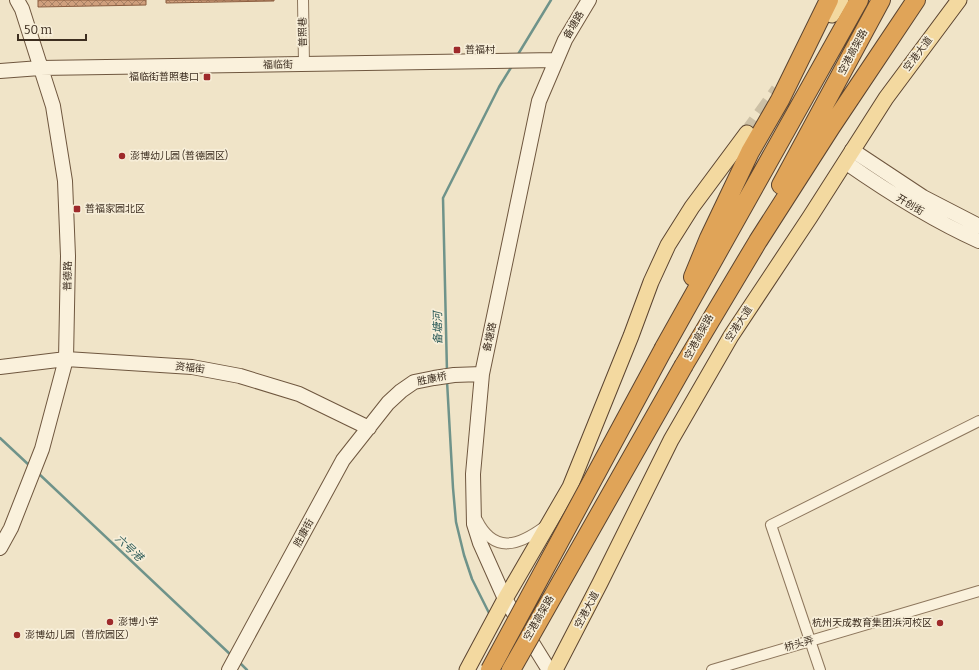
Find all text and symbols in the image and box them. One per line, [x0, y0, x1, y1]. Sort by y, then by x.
street label: 备塘路 [561, 9, 587, 41]
scale bar [18, 16, 86, 42]
street label: 普照巷 [297, 17, 309, 47]
text: 50 m [24, 23, 53, 37]
street label: 空港高架路 [836, 27, 870, 77]
street label: 空港大道 [901, 34, 935, 74]
place label: 普福村 [465, 44, 495, 56]
marker: 普福村 [452, 45, 462, 55]
street label: 福临街 [263, 59, 293, 71]
place label: 福临街普照巷口 [129, 71, 199, 83]
marker: 福临街普照巷口 [202, 72, 212, 82]
place label: 澎博幼儿园 (普德园区) [130, 149, 228, 162]
marker: 澎博幼儿园 (普德园区) [117, 151, 127, 161]
street label: 开创街 [894, 192, 926, 218]
place label: 普福家园北区 [85, 203, 145, 215]
marker: 普福家园北区 [72, 204, 82, 214]
street label: 普德路 [62, 261, 74, 291]
street label: 空港大道 [723, 304, 755, 344]
water label: 备塘河 [431, 309, 445, 345]
street label: 空港高架路 [682, 312, 716, 362]
street label: 备塘路 [481, 321, 499, 353]
street label: 资福街 [174, 360, 206, 376]
street label: 胜康桥 [416, 370, 448, 388]
street label: 胜康街 [292, 517, 316, 549]
water label: 六号港 [112, 532, 147, 565]
street label: 空港大道 [572, 590, 602, 630]
street label: 空港高架路 [521, 593, 557, 643]
place label: 澎博小学 [118, 616, 158, 628]
marker: 澎博小学 [105, 617, 115, 627]
place label: 杭州天成教育集团浜河校区 [812, 617, 932, 629]
marker: 杭州天成教育集团浜河校区 [935, 618, 945, 628]
place label: 澎博幼儿园（普欣园区） [25, 629, 135, 641]
marker: 澎博幼儿园（普欣园区） [12, 630, 22, 640]
street label: 桥头弄 [783, 634, 815, 654]

